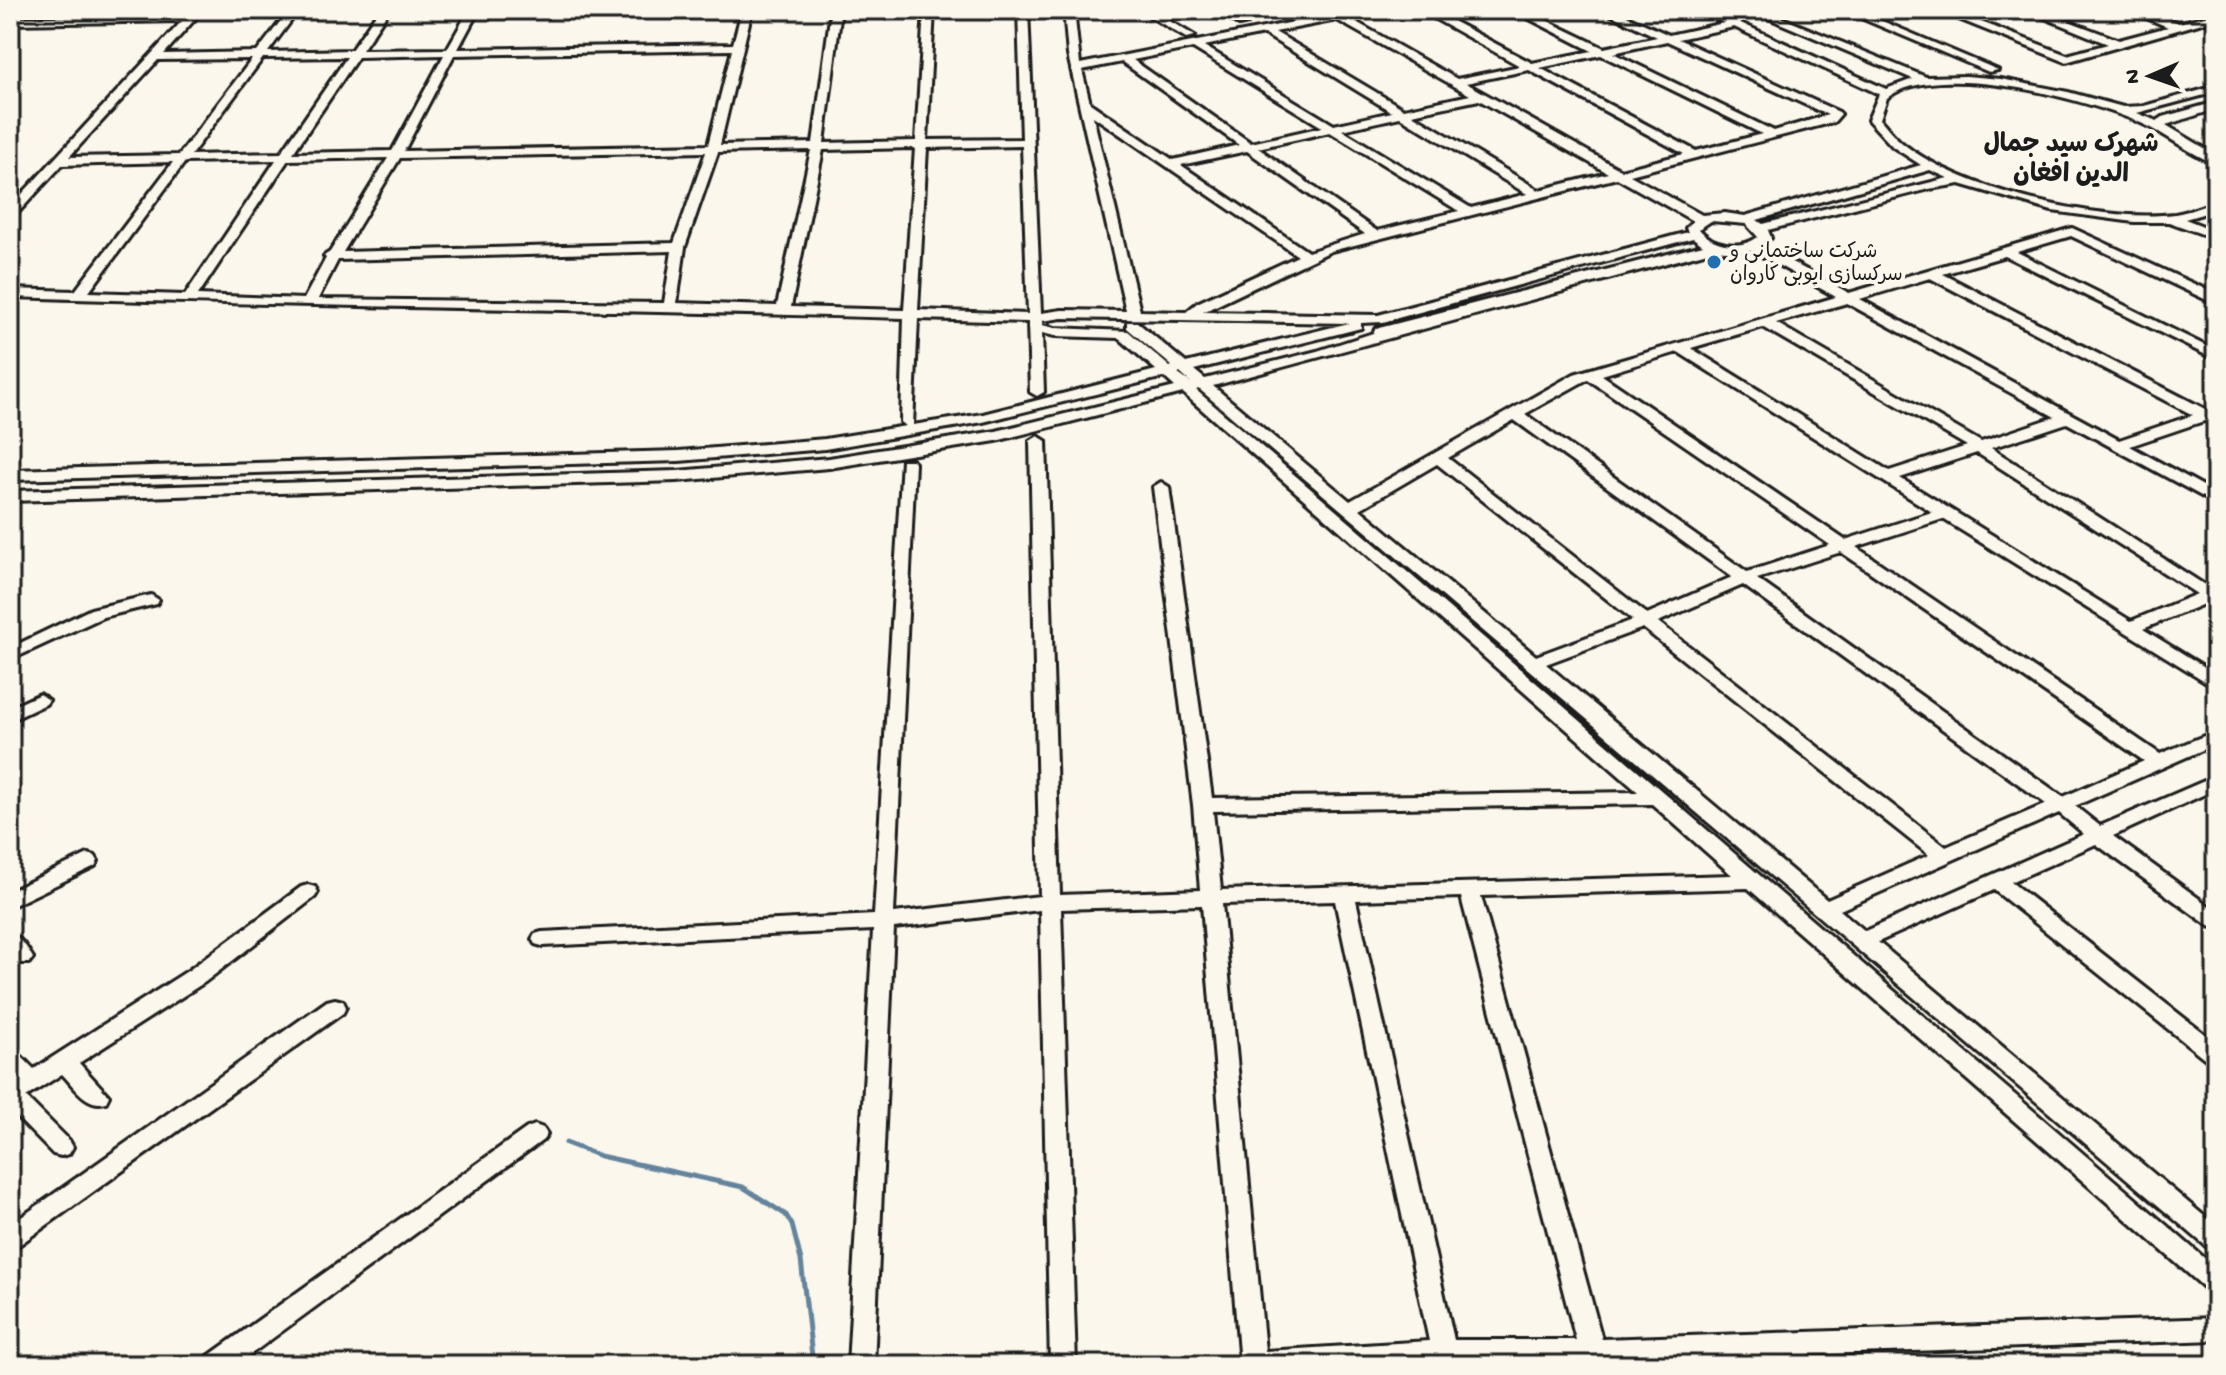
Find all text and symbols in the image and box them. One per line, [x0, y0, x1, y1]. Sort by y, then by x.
north arrow [2110, 36, 2190, 116]
text: N [2121, 69, 2147, 84]
district label: شهرک سید جمال الدین افغان [1983, 131, 2159, 192]
place label: شرکت ساختمانی و سرکسازی ایوبی کاروان [1728, 241, 1903, 288]
marker: شرکت ساختمانی و سرکسازی ایوبی کاروان [1705, 253, 1723, 271]

